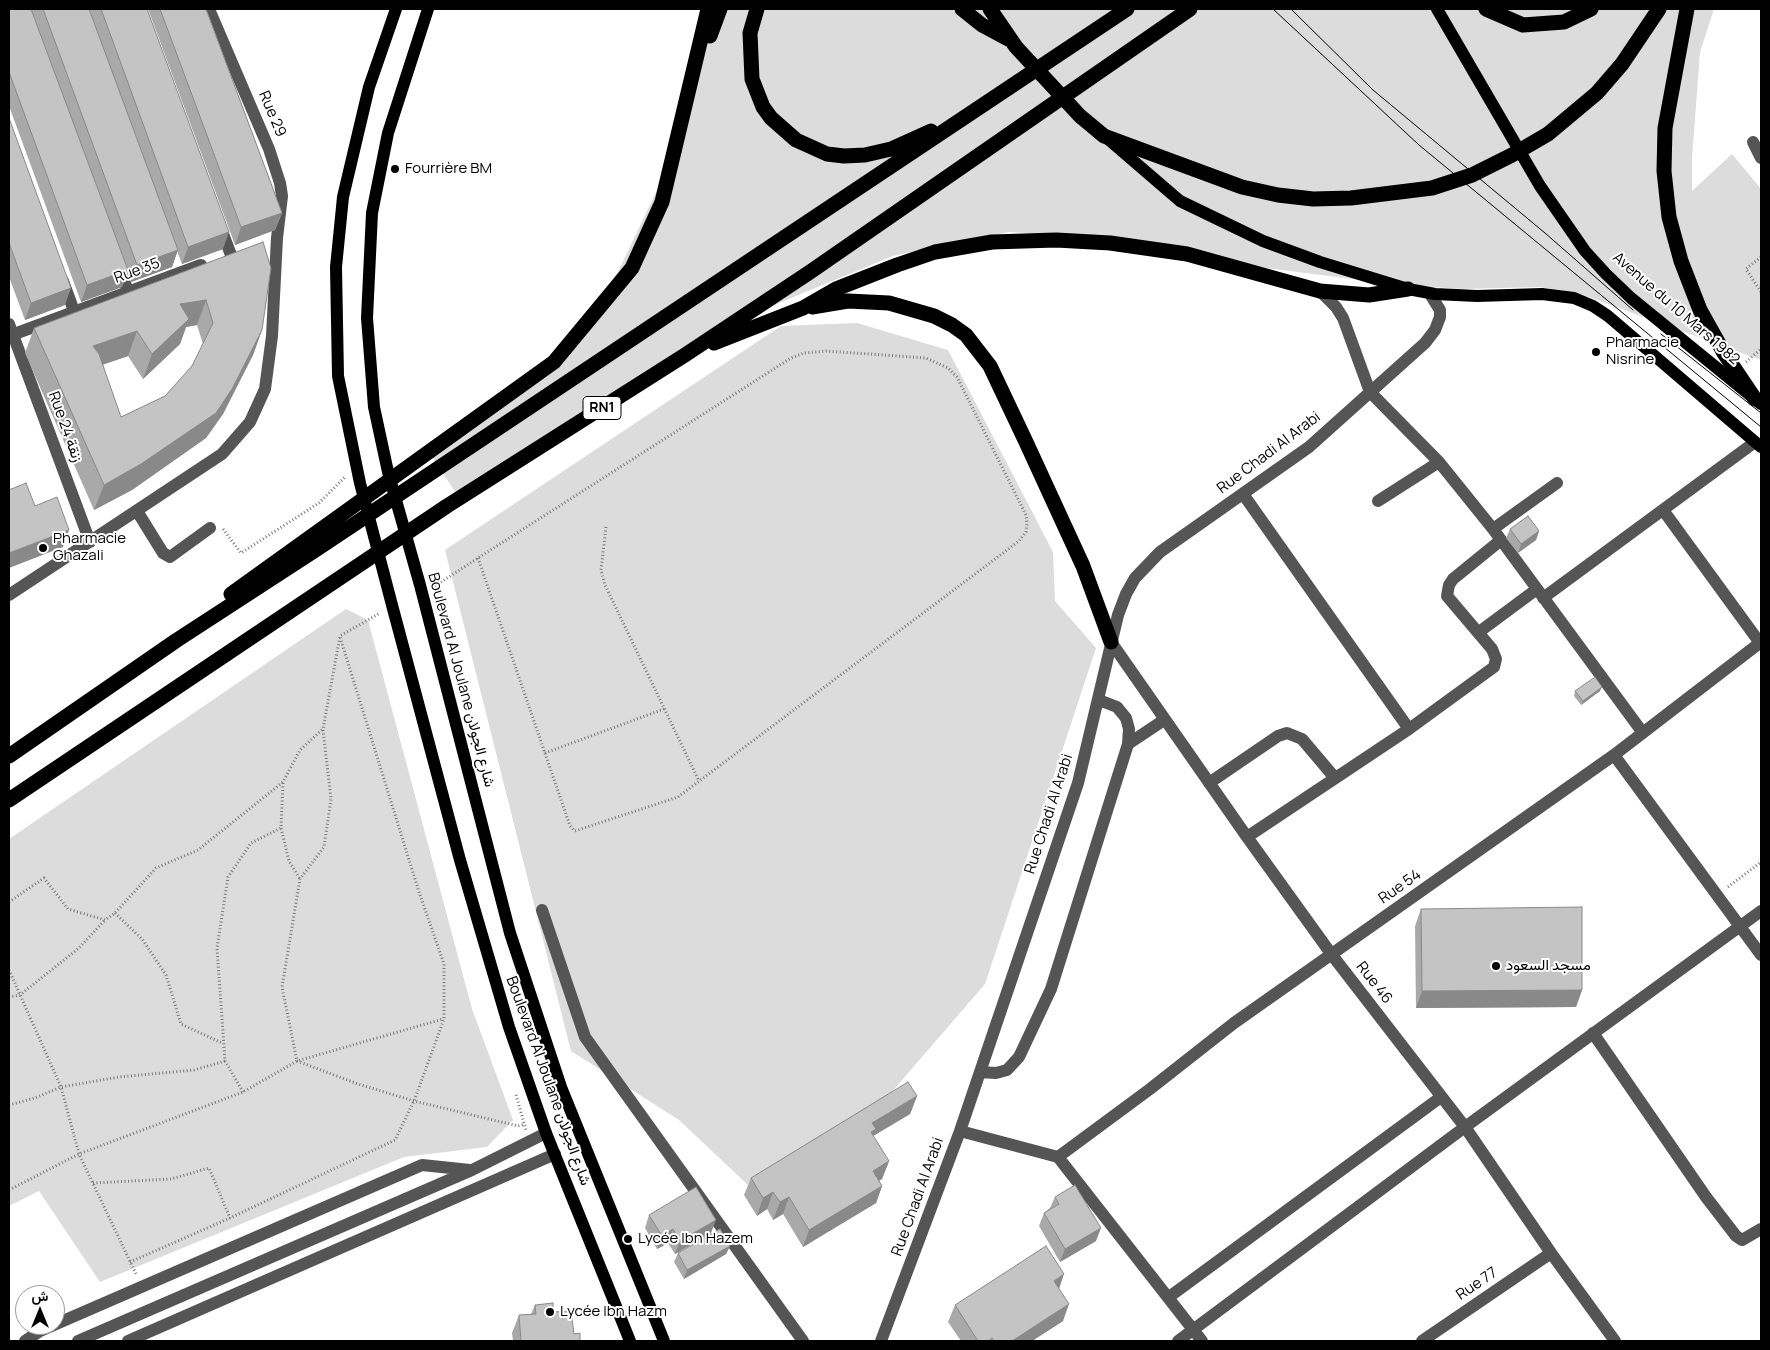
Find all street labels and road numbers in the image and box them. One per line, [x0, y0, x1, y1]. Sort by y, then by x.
street label: Rue 29 [254, 88, 290, 140]
street label: Avenue du 10 Mars 1982 [1609, 249, 1743, 369]
street label: Rue 35 [112, 254, 162, 288]
street label: Rue 24 زنقة [44, 389, 86, 465]
road number: RN1 [583, 396, 621, 419]
street label: Rue Chadi Al Arabi [1214, 408, 1324, 498]
street label: Boulevard Al Joulane شارع الجولان [424, 571, 498, 789]
street label: Rue Chadi Al Arabi [1021, 752, 1077, 876]
street label: Rue 54 [1375, 866, 1425, 908]
street label: Rue 46 [1352, 958, 1396, 1008]
street label: Boulevard Al Joulane شارع الجولان [502, 974, 594, 1188]
street label: Rue Chadi Al Arabi [888, 1135, 948, 1259]
street label: Rue 77 [1453, 1264, 1501, 1304]

